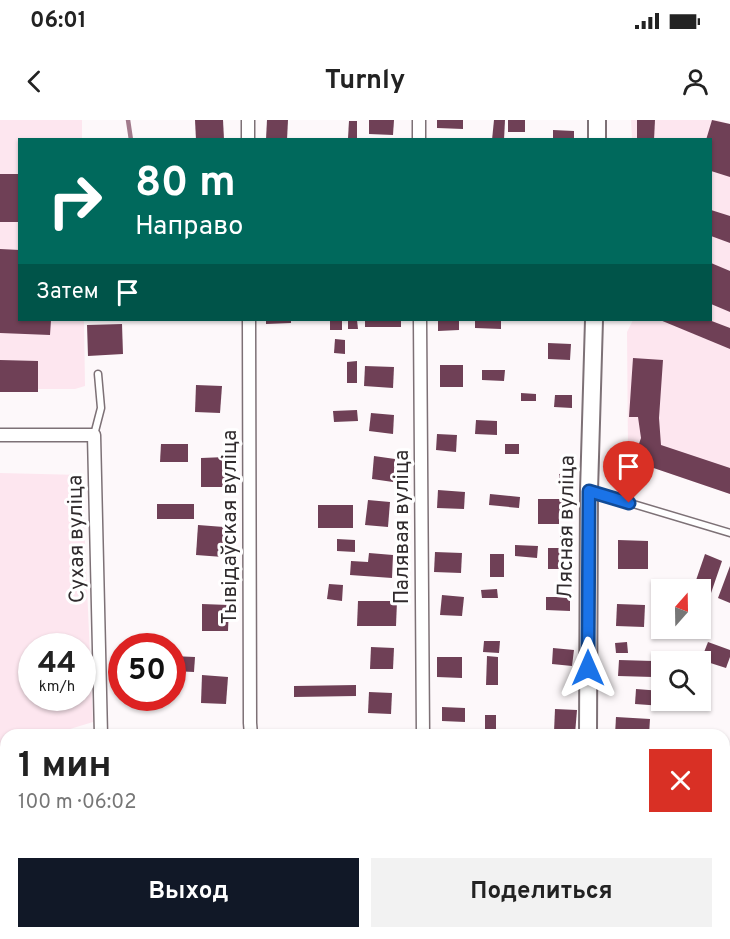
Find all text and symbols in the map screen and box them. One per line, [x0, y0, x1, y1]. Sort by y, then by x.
text: 06:01 [30, 8, 87, 35]
text: Turnly [325, 64, 405, 98]
icon: back [18, 65, 51, 98]
icon: person [679, 65, 712, 98]
text: 80 m [135, 158, 236, 211]
icon: right [36, 162, 114, 240]
text: Направо [135, 210, 243, 244]
icon: arrive [111, 276, 144, 309]
text: Затем [36, 279, 99, 306]
street label: Тывідаўская вуліца [217, 430, 244, 624]
pin [603, 441, 654, 503]
street label: Палявая вуліца [389, 450, 416, 604]
icon: arrive [612, 450, 645, 483]
street label: Лясная вуліца [552, 455, 582, 599]
street label: Сухая вуліца [62, 475, 92, 603]
north arrow [651, 579, 711, 639]
map controls [651, 579, 711, 711]
speed limit sign: 50 [108, 633, 186, 711]
position arrow [556, 636, 620, 700]
text: 44 [38, 646, 76, 683]
button: search [651, 651, 711, 711]
text: km/h [39, 678, 75, 697]
text: 1 мин [18, 744, 112, 790]
button: close [649, 749, 712, 812]
text: 100 m · 06:02 [18, 790, 136, 816]
button: Выход [18, 858, 359, 927]
button: Поделиться [371, 858, 712, 927]

